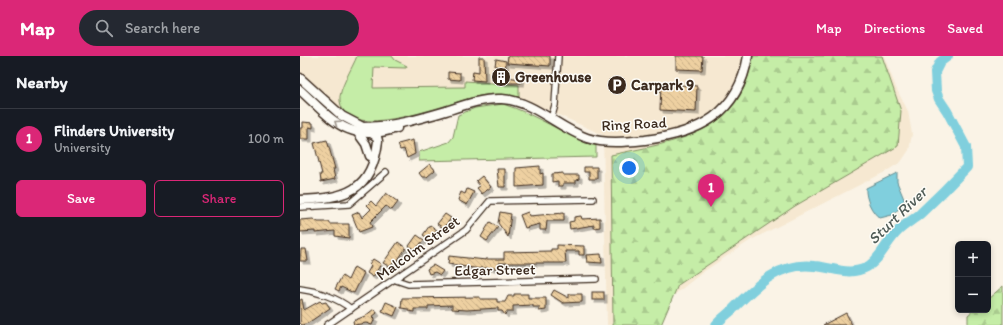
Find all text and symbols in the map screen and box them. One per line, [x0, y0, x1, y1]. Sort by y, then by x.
search box [79, 10, 359, 46]
text: Map [20, 17, 55, 40]
icon: search [93, 17, 115, 39]
text: Search here [125, 19, 200, 37]
text: Map [816, 20, 842, 37]
text: Directions [864, 20, 925, 37]
text: Saved [947, 20, 983, 37]
building icon: Greenhouse [490, 66, 512, 88]
place label: Greenhouse [515, 68, 591, 86]
text: Nearby [16, 72, 68, 92]
parking icon: Carpark 9 [606, 74, 628, 96]
place label: Carpark 9 [631, 76, 694, 95]
street label: Ring Road [601, 113, 667, 135]
one-way arrow [334, 120, 341, 128]
text: Flinders University [54, 122, 174, 140]
text: 1 [26, 131, 32, 146]
text: 100 m [248, 131, 284, 146]
text: University [54, 140, 111, 155]
your location [619, 158, 639, 178]
pin: 1 [698, 174, 724, 207]
button: Save [16, 180, 146, 217]
button: Share [154, 180, 284, 217]
water label: Sturt River [864, 181, 932, 248]
street label: Malcolm Street [373, 212, 463, 284]
map controls [955, 241, 991, 313]
button: + [955, 241, 991, 277]
street label: Edgar Street [454, 260, 536, 280]
button: − [955, 277, 991, 313]

